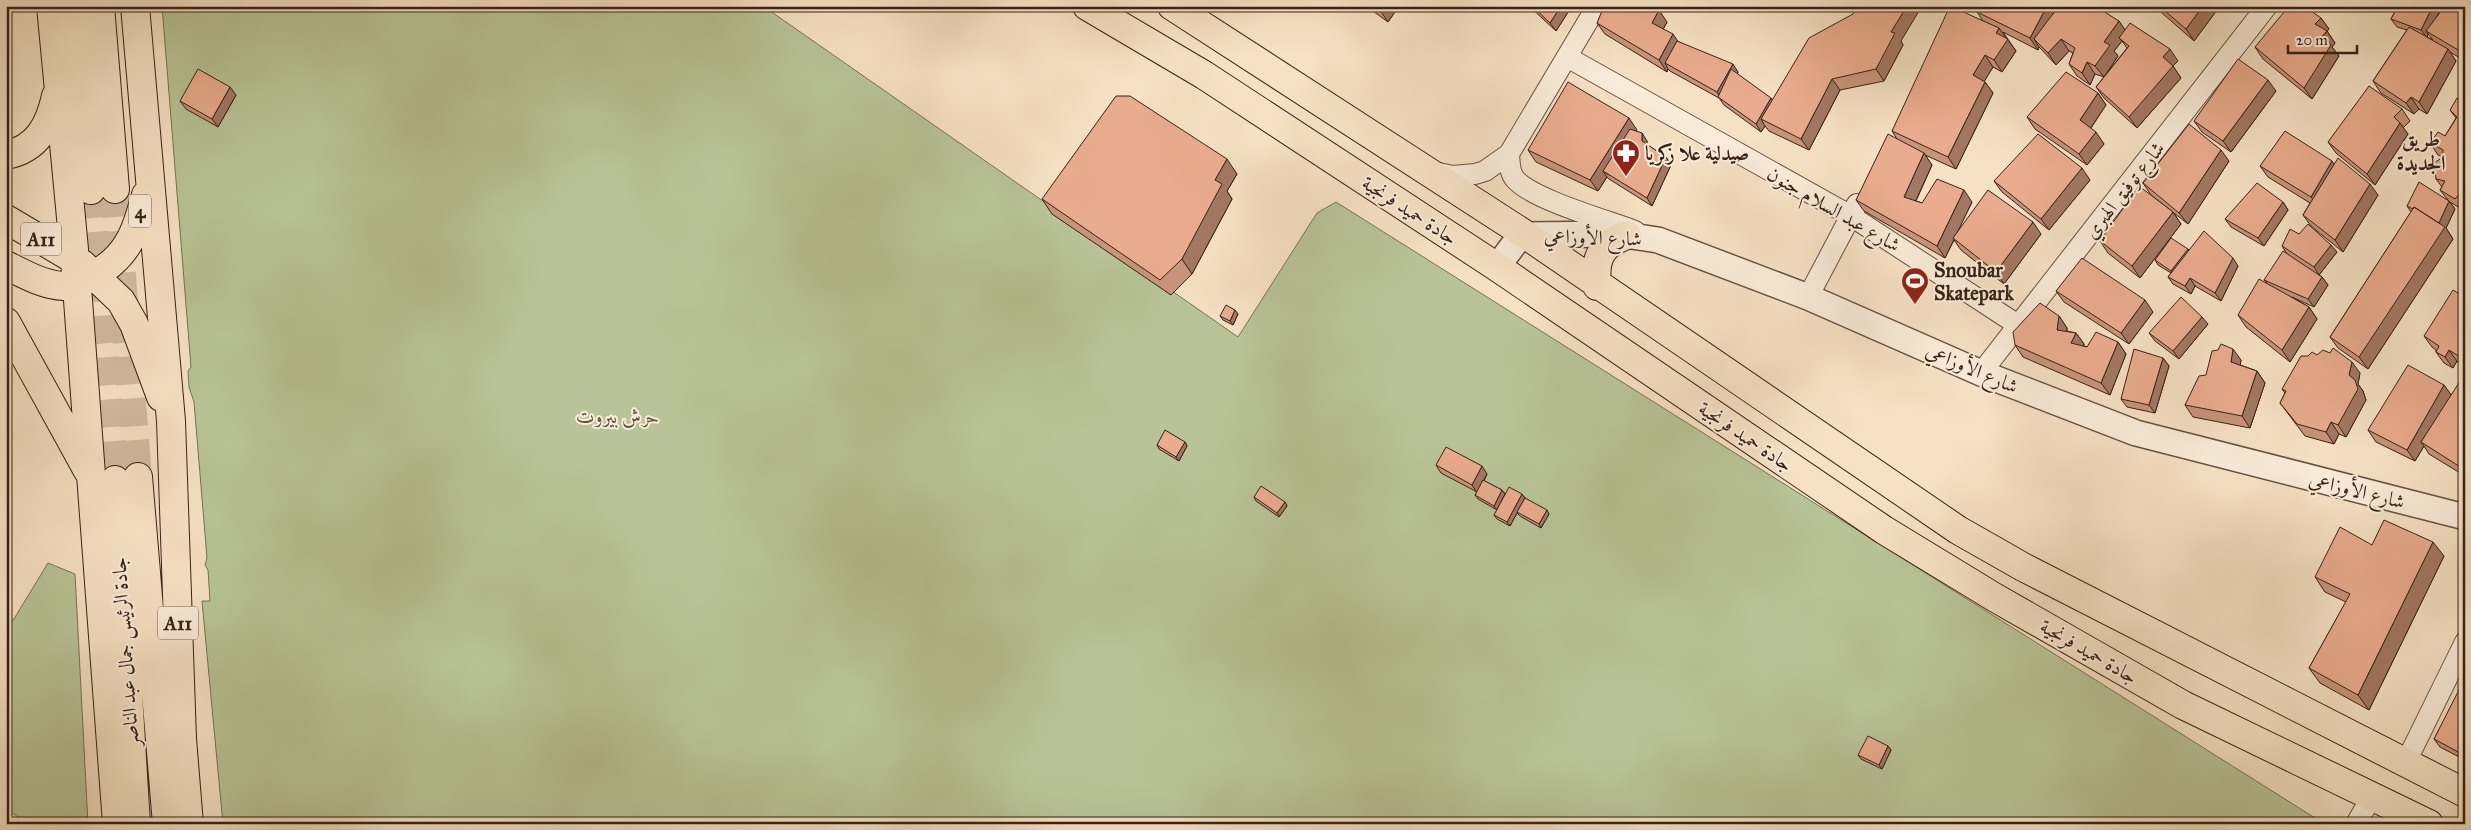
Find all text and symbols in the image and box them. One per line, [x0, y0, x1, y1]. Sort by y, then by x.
scale bar [2288, 22, 2357, 54]
text: 20 m [2296, 31, 2328, 49]
district label: طريق الجديدة [2396, 126, 2446, 176]
street label: شارع توفيق الهبري [2079, 137, 2174, 247]
pharmacy icon: صيدلية علا زكريا [1611, 138, 1641, 177]
place label: صيدلية علا زكريا [1645, 141, 1749, 166]
street label: شارع عبد السلام جنون [1760, 161, 1905, 262]
street label: جادة حميد فرنجية [1357, 170, 1462, 250]
road number: 4 [129, 195, 151, 228]
street label: شارع الأوزاعي [1543, 220, 1642, 257]
road number: A11 [21, 222, 61, 255]
place label: Snoubar Skatepark [1934, 258, 2014, 306]
sports icon: Snoubar Skatepark [1900, 266, 1930, 305]
street label: شارع الأوزاعي [1920, 335, 2023, 404]
street label: جادة حميد فرنجية [1694, 396, 1798, 477]
park label: حرش بيروت [576, 404, 660, 428]
street label: شارع الأوزاعي [2305, 464, 2408, 519]
street label: جادة الرئيس جمال عبد الناصر [106, 556, 146, 750]
road number: A11 [158, 606, 198, 640]
street label: جادة حميد فرنجية [2035, 613, 2142, 689]

